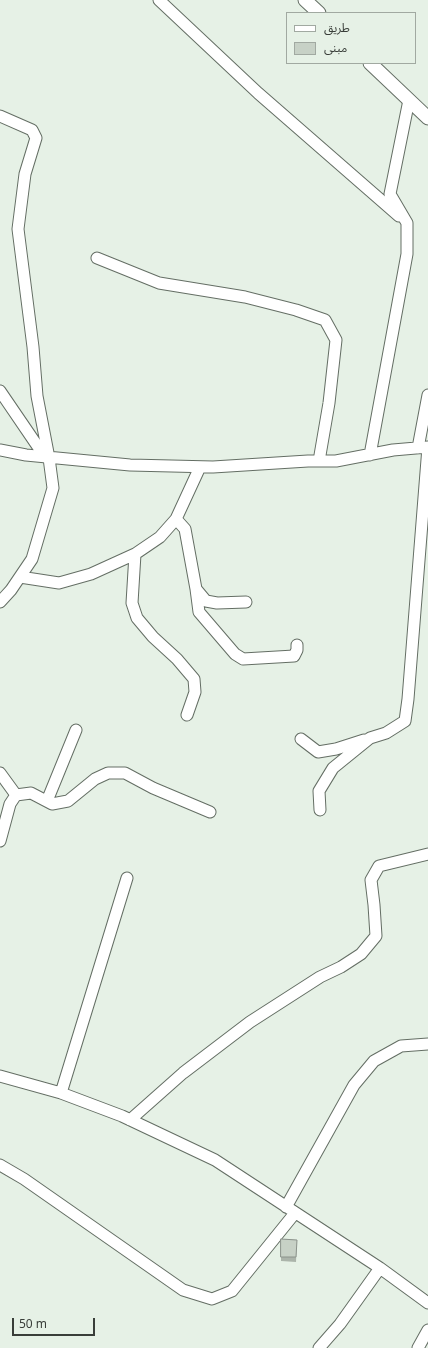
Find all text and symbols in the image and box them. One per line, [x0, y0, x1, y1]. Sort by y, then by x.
legend [286, 12, 416, 64]
text: طريق [324, 16, 350, 41]
text: مبنى [324, 36, 347, 61]
scale bar [14, 1310, 97, 1336]
text: 50 m [19, 1312, 47, 1337]

